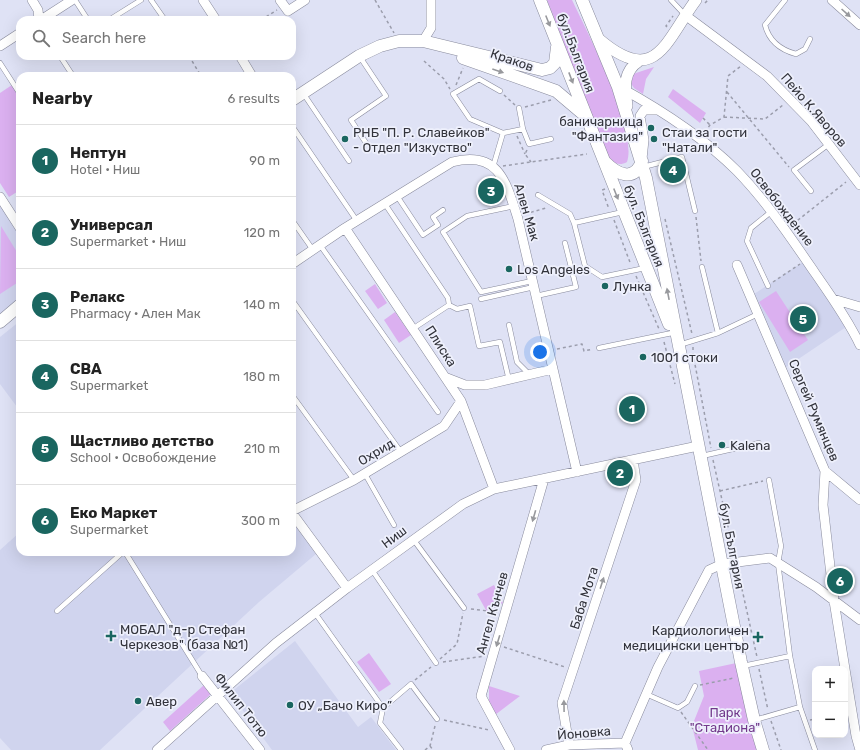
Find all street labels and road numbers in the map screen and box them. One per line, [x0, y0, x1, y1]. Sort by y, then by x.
street label: бул.България [554, 11, 598, 95]
street label: Краков [488, 46, 536, 74]
street label: Пейо К.Яворов [778, 70, 850, 150]
street label: Освобождение [747, 165, 817, 249]
street label: Ален Мак [511, 182, 543, 242]
street label: бул. България [621, 183, 667, 269]
street label: Плиска [422, 323, 460, 369]
street label: Сергей Румянцев [786, 357, 842, 463]
street label: Охрид [355, 435, 397, 469]
street label: бул. България [716, 502, 748, 590]
street label: Ниш [379, 523, 409, 551]
street label: Баба Мота [567, 565, 601, 631]
street label: Ангел Кънчев [473, 570, 511, 656]
street label: Филип Тотю [211, 670, 271, 740]
street label: Йоновка [556, 723, 612, 743]

